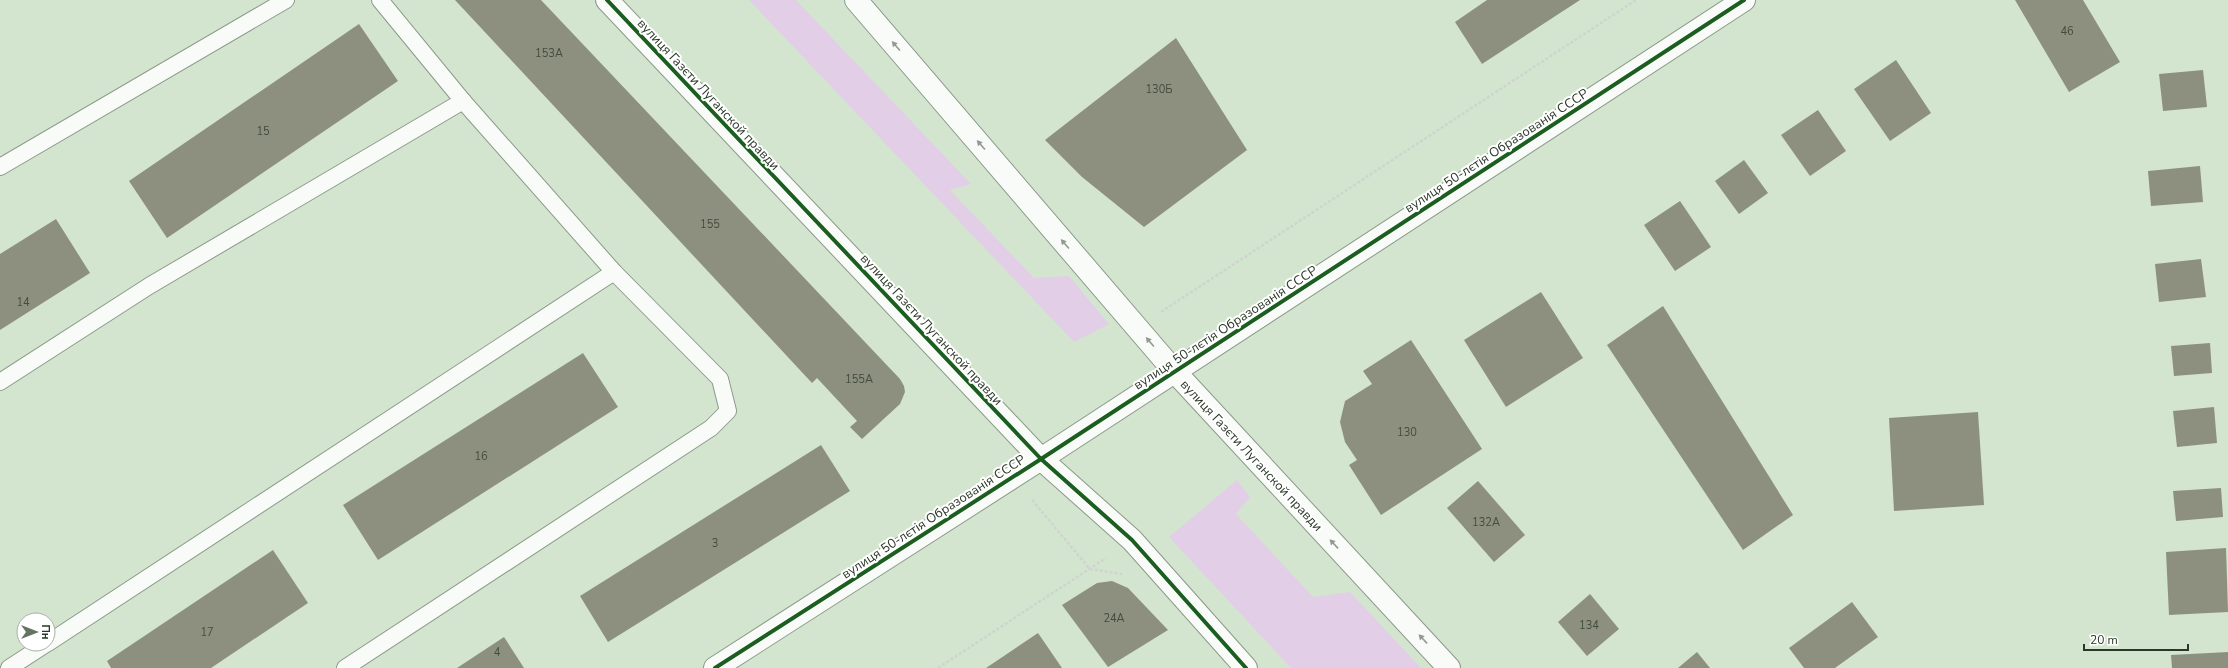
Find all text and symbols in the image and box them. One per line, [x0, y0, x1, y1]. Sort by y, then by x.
street label: вулиця Газєти Луганской правди [633, 15, 784, 174]
house number: 46 [2060, 24, 2074, 39]
one-way arrow [891, 41, 900, 51]
house number: 153А [535, 46, 563, 61]
house number: 130Б [1145, 82, 1173, 97]
street label: вулиця 50-лєтія Образованія СССР [1401, 85, 1592, 217]
house number: 15 [256, 124, 270, 139]
one-way arrow [976, 139, 985, 150]
house number: 155 [700, 217, 720, 232]
one-way arrow [1061, 238, 1070, 249]
street label: вулиця Газєти Луганской правди [856, 250, 1007, 409]
street label: вулиця 50-лєтія Образованія СССР [1130, 262, 1321, 394]
house number: 14 [16, 295, 30, 310]
one-way arrow [1145, 337, 1154, 348]
house number: 155А [845, 372, 873, 387]
street label: вулиця Газєти Луганской правди [1176, 376, 1327, 535]
house number: 130 [1397, 425, 1417, 440]
house number: 16 [474, 449, 488, 464]
street label: вулиця 50-лєтія Образованія СССР [838, 451, 1029, 583]
house number: 132А [1472, 515, 1500, 530]
house number: 3 [712, 536, 718, 551]
one-way arrow [1330, 539, 1339, 549]
house number: 24А [1103, 611, 1125, 626]
north arrow [16, 612, 56, 652]
house number: 134 [1579, 618, 1599, 633]
text: Пн [38, 624, 53, 640]
house number: 17 [200, 625, 214, 640]
scale bar [2084, 626, 2188, 652]
text: 20 m [2090, 632, 2118, 648]
one-way arrow [1419, 635, 1428, 644]
house number: 4 [494, 645, 501, 660]

